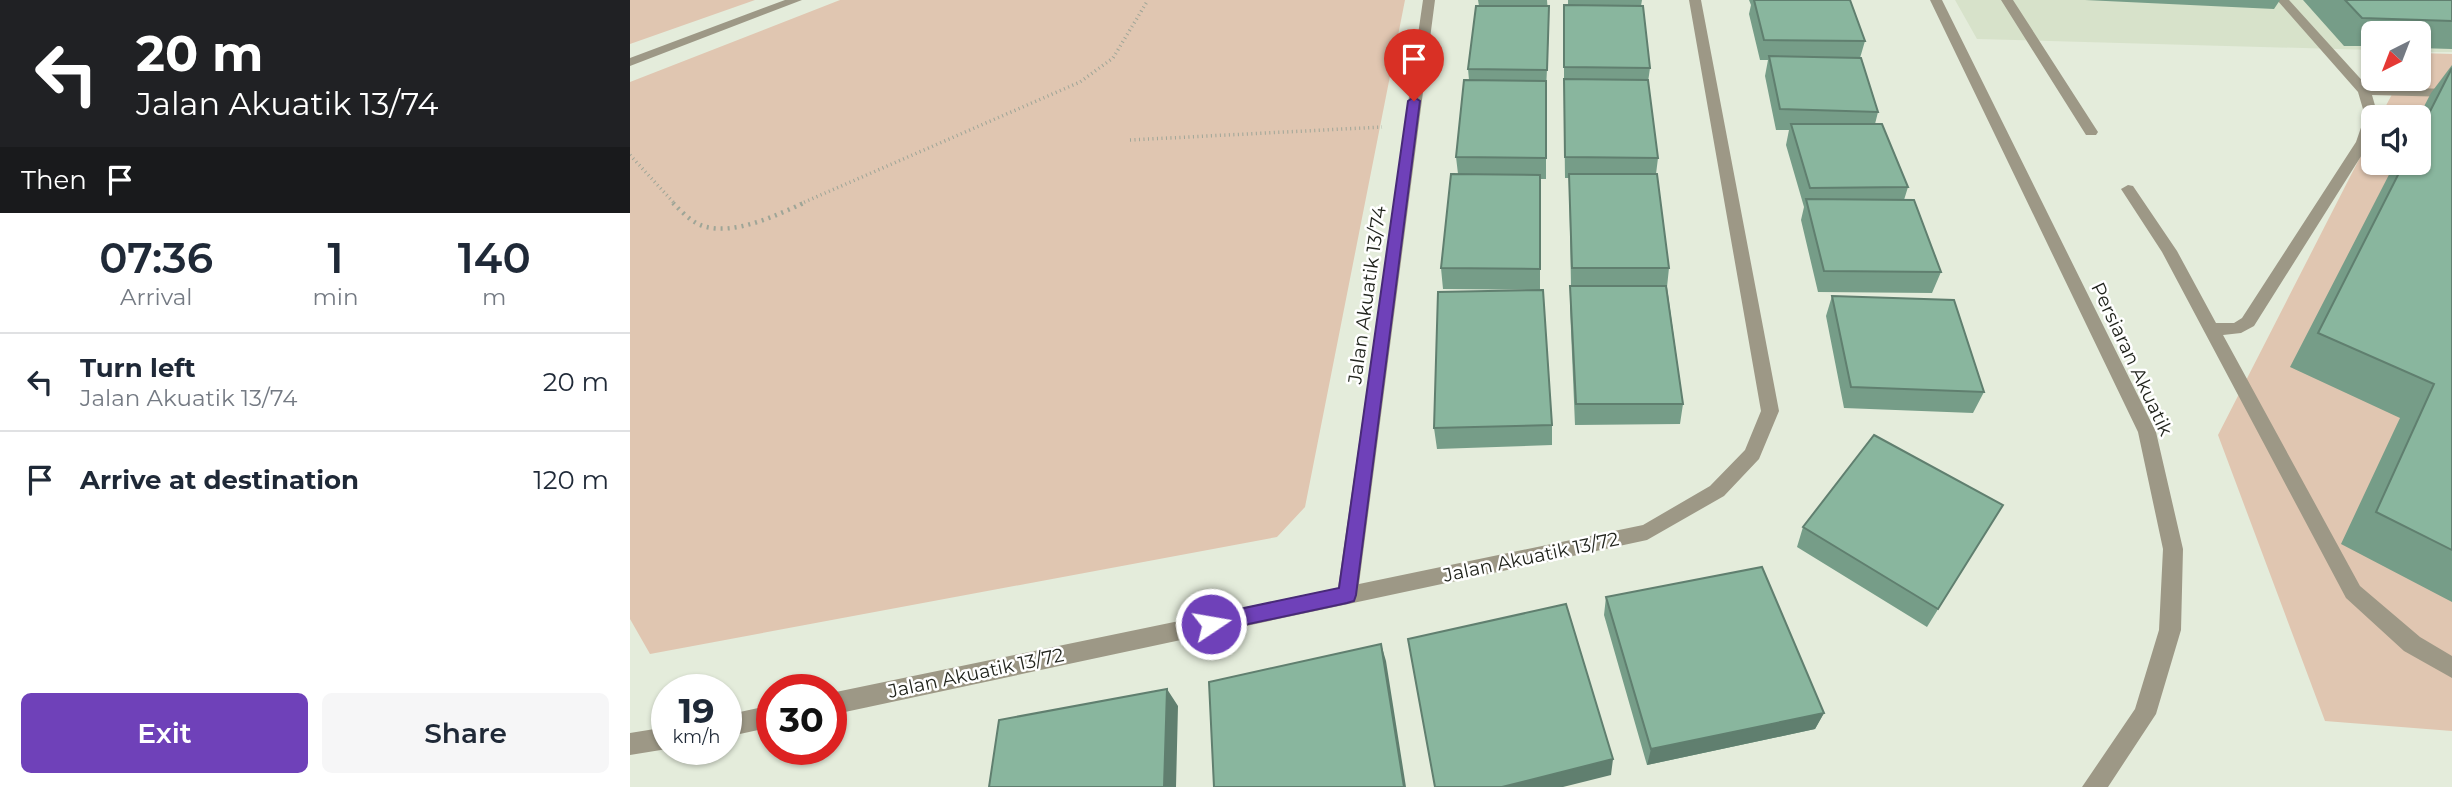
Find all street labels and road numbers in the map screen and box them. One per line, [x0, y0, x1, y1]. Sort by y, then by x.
street label: Jalan Akuatik 13/74 [1343, 204, 1391, 386]
street label: Persiaran Akuatik [2086, 279, 2178, 440]
street label: Jalan Akuatik 13/72 [1440, 527, 1621, 587]
street label: Jalan Akuatik 13/72 [885, 643, 1066, 703]

